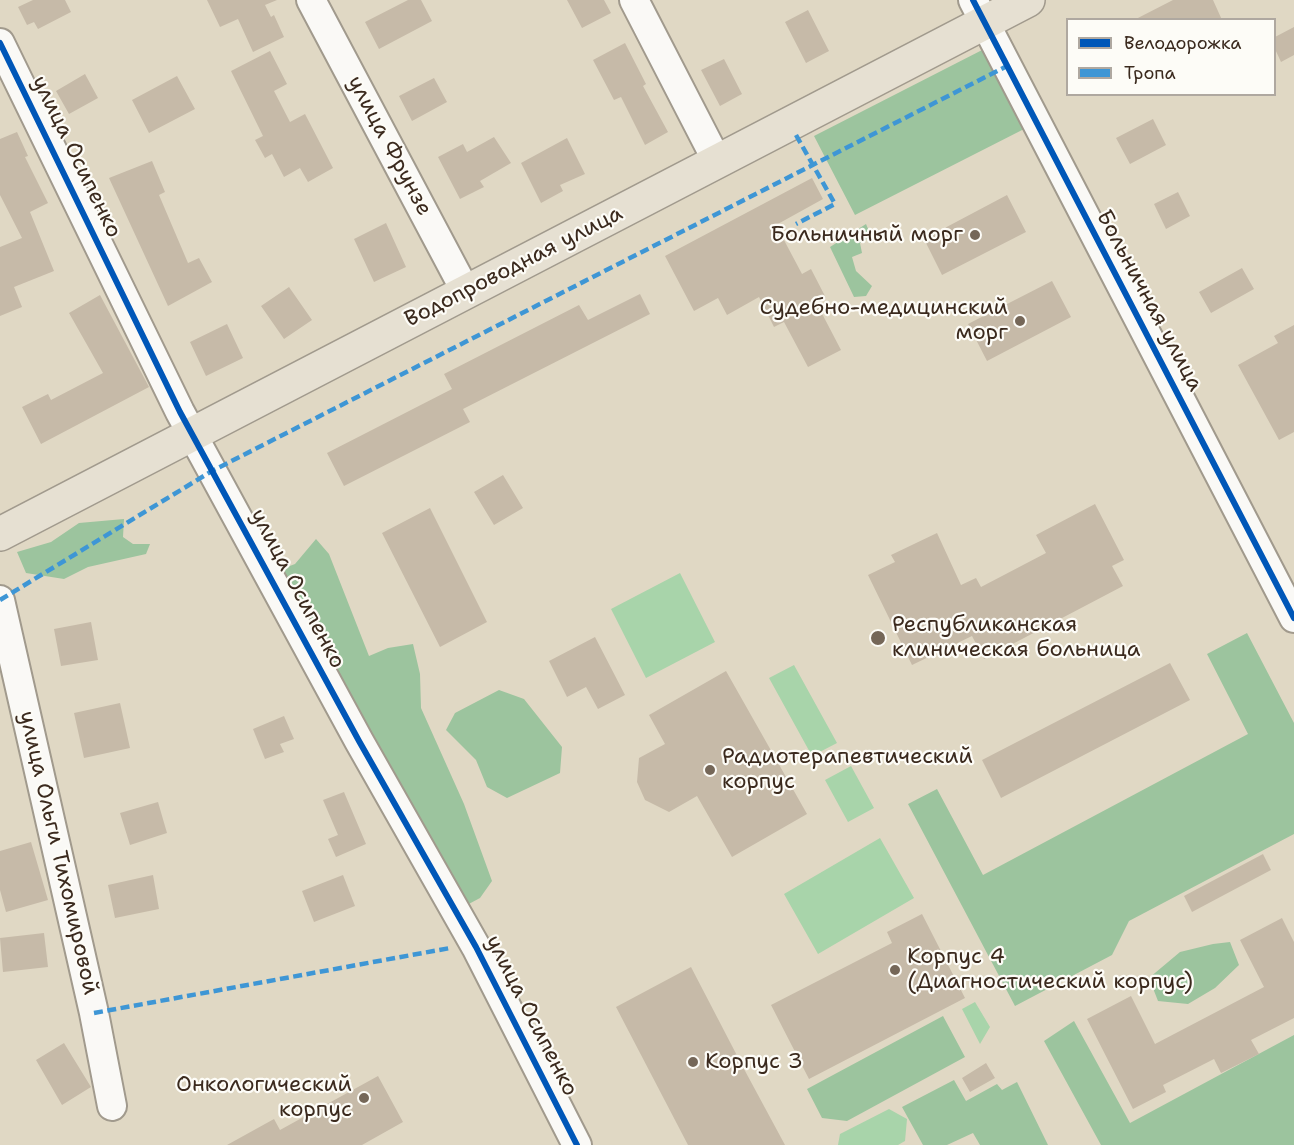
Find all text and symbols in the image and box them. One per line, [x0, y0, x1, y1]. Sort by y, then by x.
legend [1066, 18, 1276, 96]
text: Велодорожка [1124, 31, 1242, 55]
text: Тропа [1124, 61, 1176, 85]
street label: улица Осипенко [25, 72, 127, 242]
street label: улица Фрунзе [341, 72, 437, 220]
street label: Водопроводная улица [401, 201, 627, 333]
street label: Больничная улица [1090, 206, 1208, 396]
place label: Больничный морг [771, 222, 963, 248]
marker: Больничный морг [968, 228, 982, 242]
place label: Судебно-медицинский морг [759, 295, 1008, 346]
marker: Судебно-медицинский морг [1013, 314, 1027, 328]
street label: улица Осипенко [244, 505, 350, 673]
place label: Республиканская клиническая больница [892, 612, 1140, 664]
marker: Республиканская клиническая больница [869, 629, 887, 647]
street label: улица Ольги Тихомировой [12, 709, 104, 997]
place label: Радиотерапевтический корпус [722, 744, 973, 796]
marker: Радиотерапевтический корпус [703, 763, 717, 777]
street label: улица Осипенко [479, 931, 583, 1101]
place label: Корпус 4 (Диагностический корпус) [907, 944, 1193, 996]
marker: Корпус 4 (Диагностический корпус) [888, 963, 902, 977]
place label: Корпус 3 [705, 1049, 803, 1075]
marker: Корпус 3 [686, 1055, 700, 1069]
place label: Онкологический корпус [176, 1072, 352, 1124]
marker: Онкологический корпус [357, 1091, 371, 1105]

